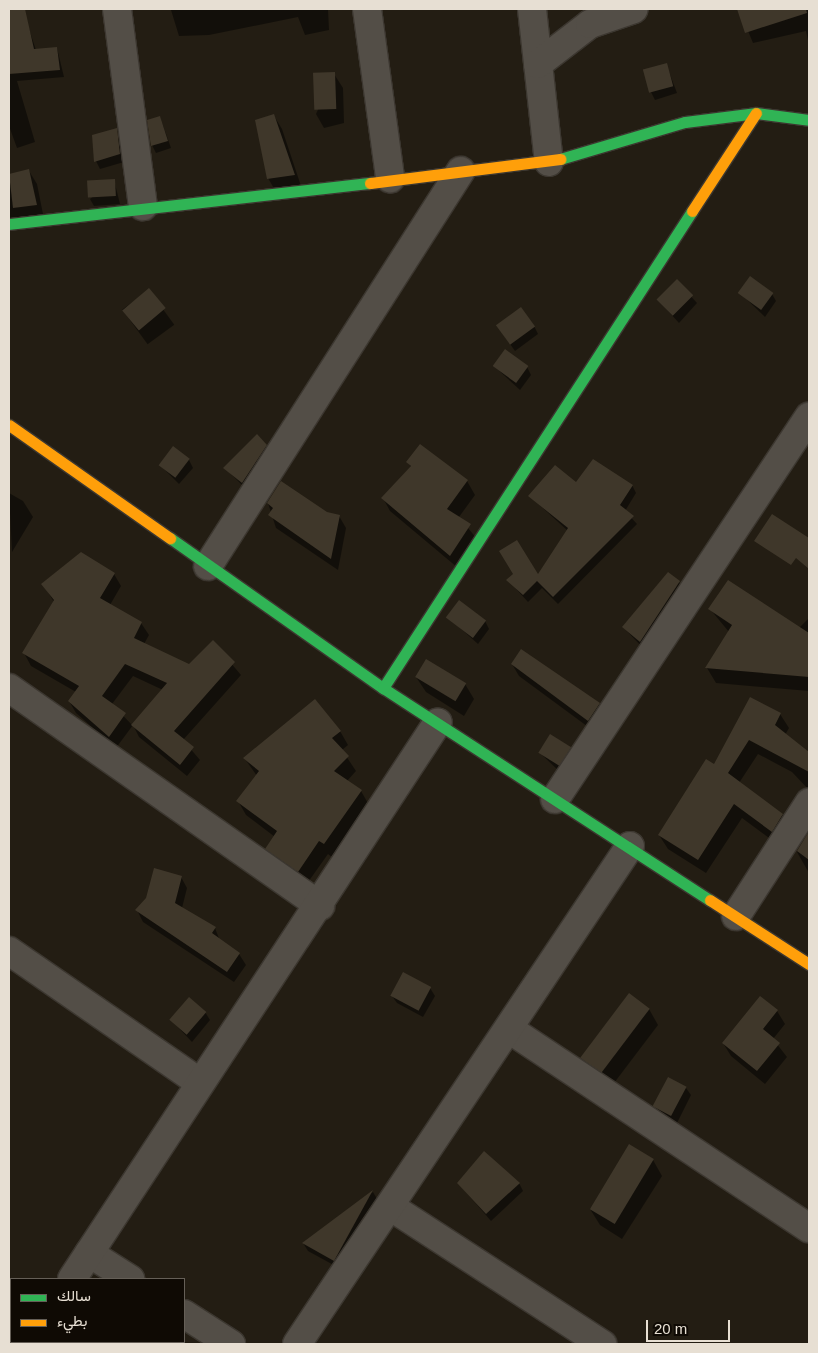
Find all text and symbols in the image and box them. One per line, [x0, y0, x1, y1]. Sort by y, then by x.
legend [10, 1278, 185, 1343]
text: سالك [57, 1287, 91, 1304]
scale bar [648, 1310, 732, 1342]
text: بطيء [57, 1312, 87, 1329]
text: 20 m [654, 1320, 687, 1337]

